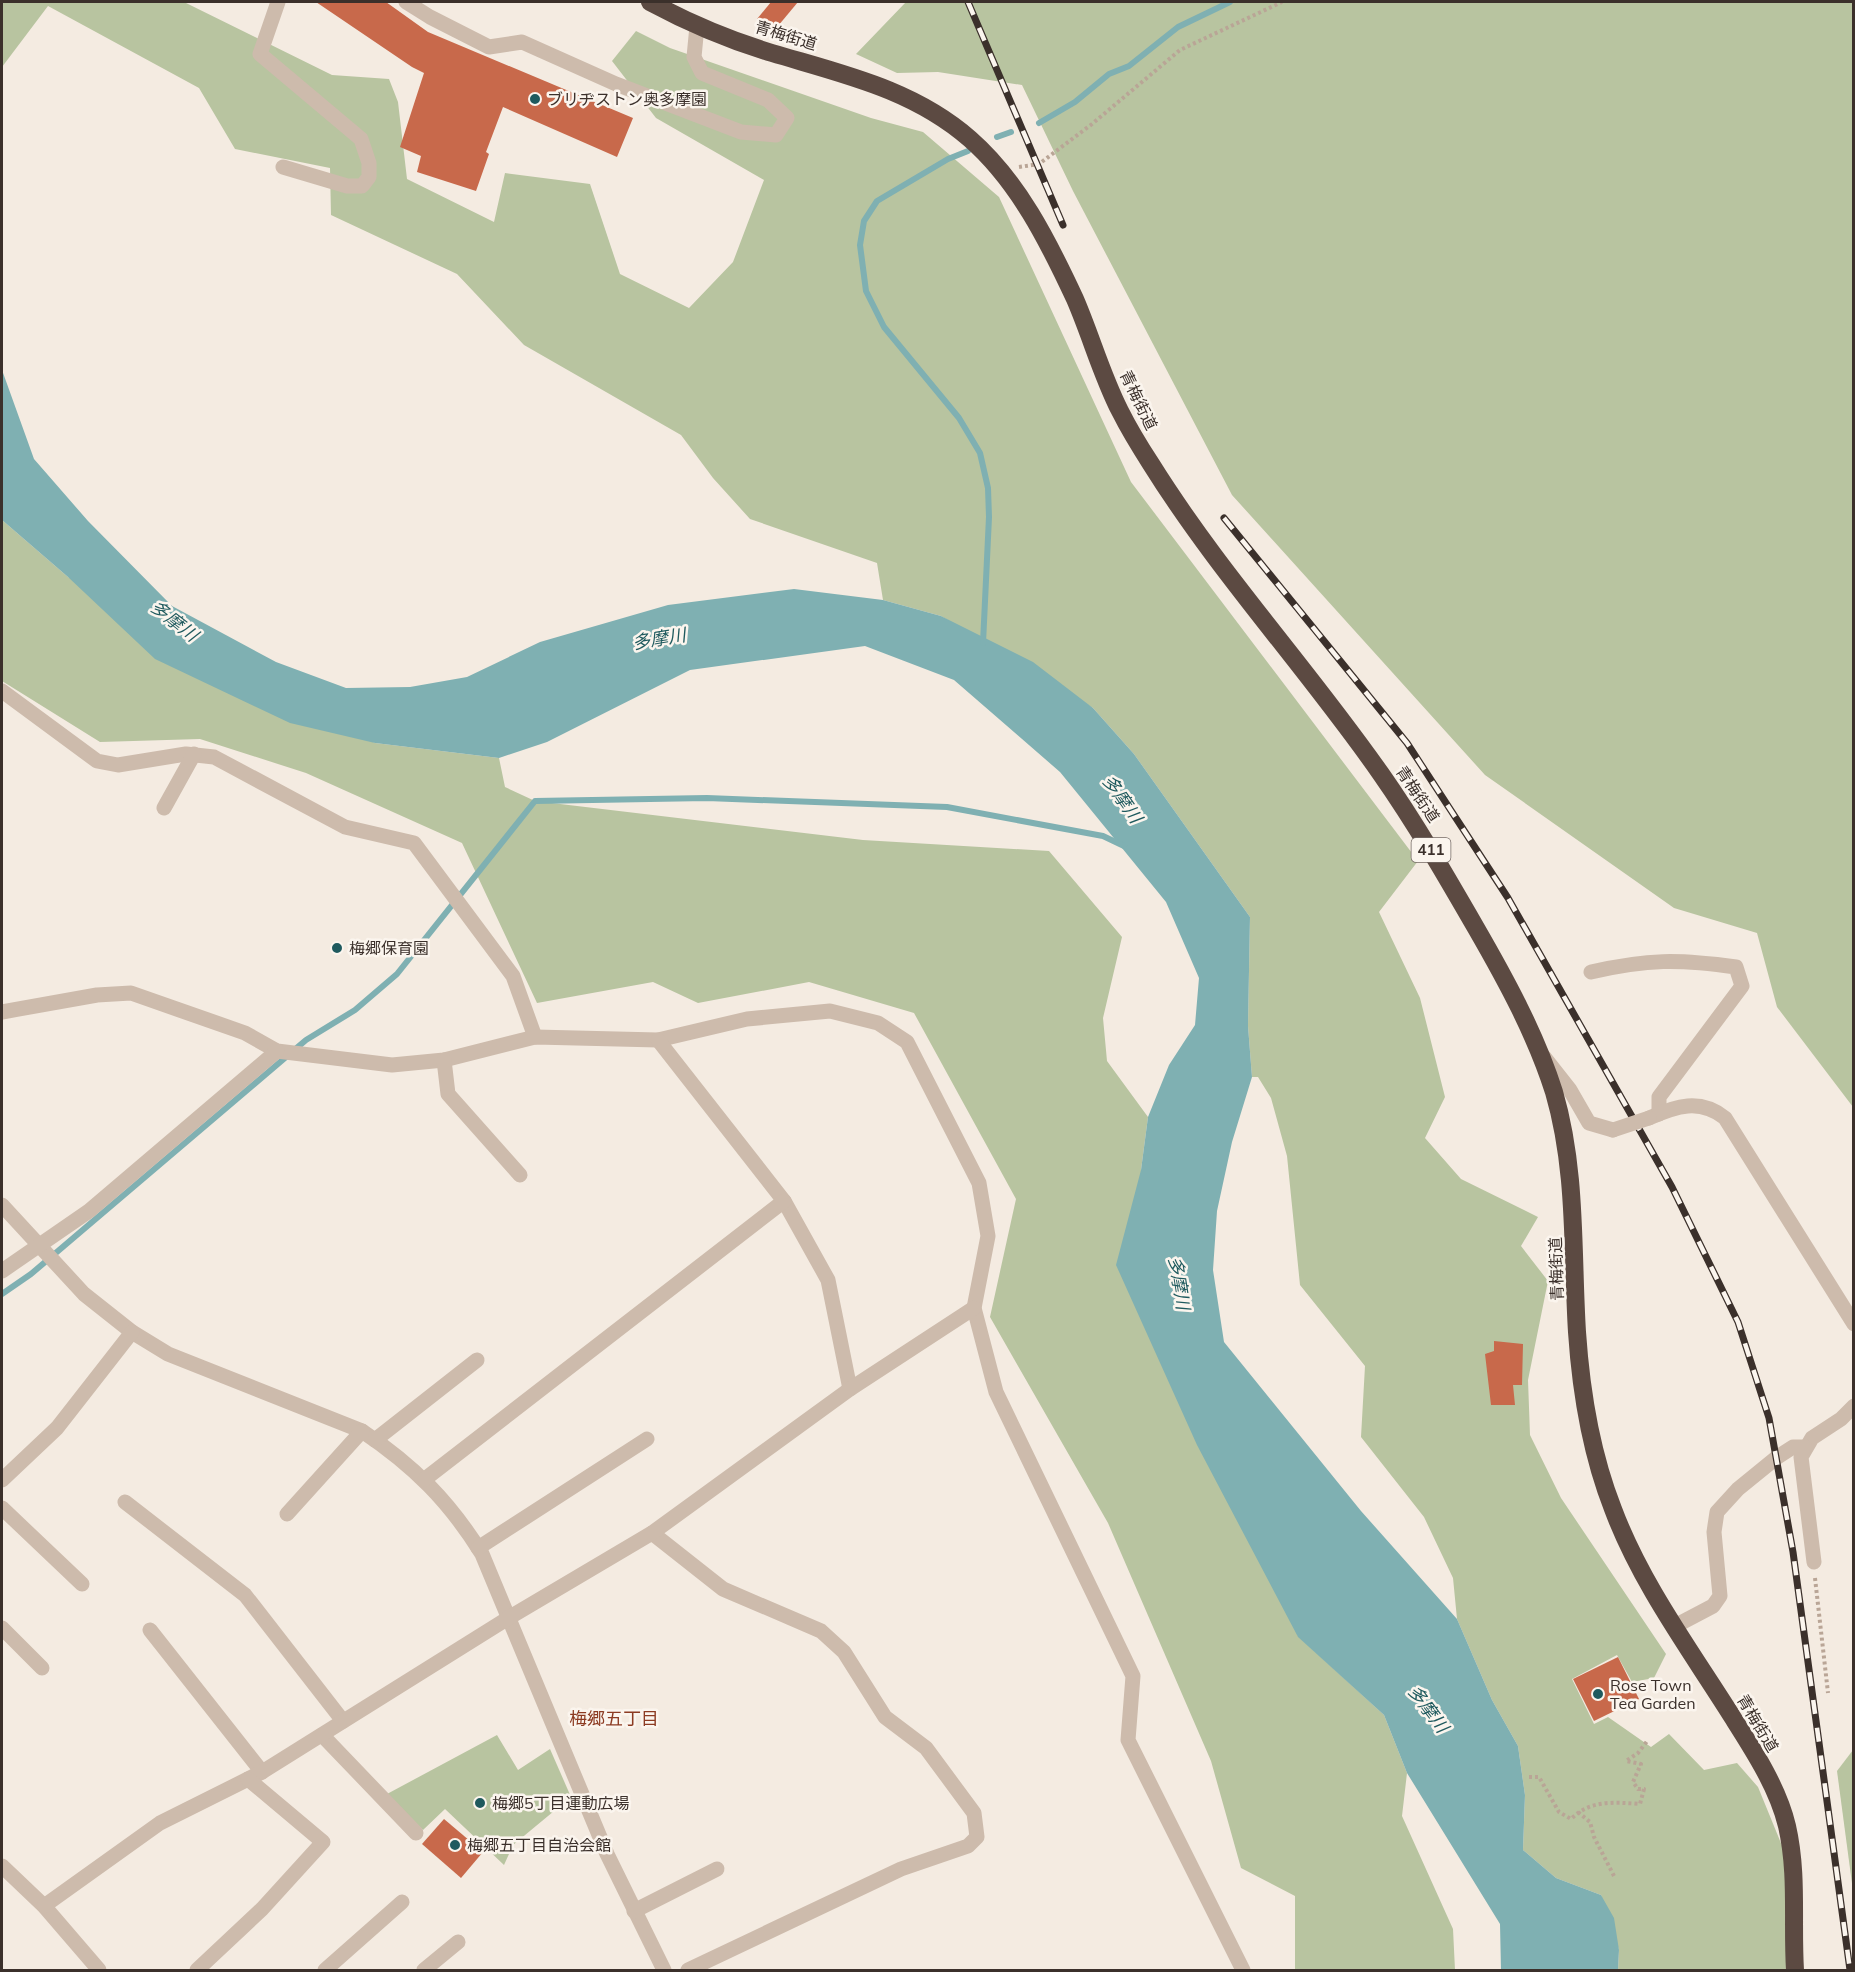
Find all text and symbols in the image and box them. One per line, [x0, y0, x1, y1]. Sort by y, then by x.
street label: 青梅街道 [752, 16, 820, 54]
place label: ブリヂストン奥多摩園 [547, 89, 707, 109]
marker: ブリヂストン奥多摩園 [528, 92, 542, 106]
street label: 青梅街道 [1116, 367, 1162, 433]
water label: 多摩川 [146, 595, 204, 648]
water label: 多摩川 [630, 623, 689, 654]
street label: 青梅街道 [1392, 762, 1444, 826]
water label: 多摩川 [1098, 770, 1148, 829]
road number: 411 [1412, 838, 1450, 862]
place label: 梅郷保育園 [349, 938, 429, 958]
marker: 梅郷保育園 [330, 941, 344, 955]
street label: 青梅街道 [1545, 1237, 1567, 1301]
water label: 多摩川 [1164, 1254, 1195, 1313]
place label: Rose Town Tea Garden [1610, 1675, 1696, 1713]
water label: 多摩川 [1403, 1680, 1455, 1739]
marker: Rose Town Tea Garden [1591, 1687, 1605, 1701]
street label: 青梅街道 [1733, 1690, 1783, 1756]
district label: 梅郷五丁目 [569, 1707, 659, 1730]
place label: 梅郷5丁目運動広場 [492, 1793, 630, 1813]
marker: 梅郷5丁目運動広場 [473, 1796, 487, 1810]
place label: 梅郷五丁目自治会館 [467, 1835, 611, 1855]
marker: 梅郷五丁目自治会館 [448, 1838, 462, 1852]

